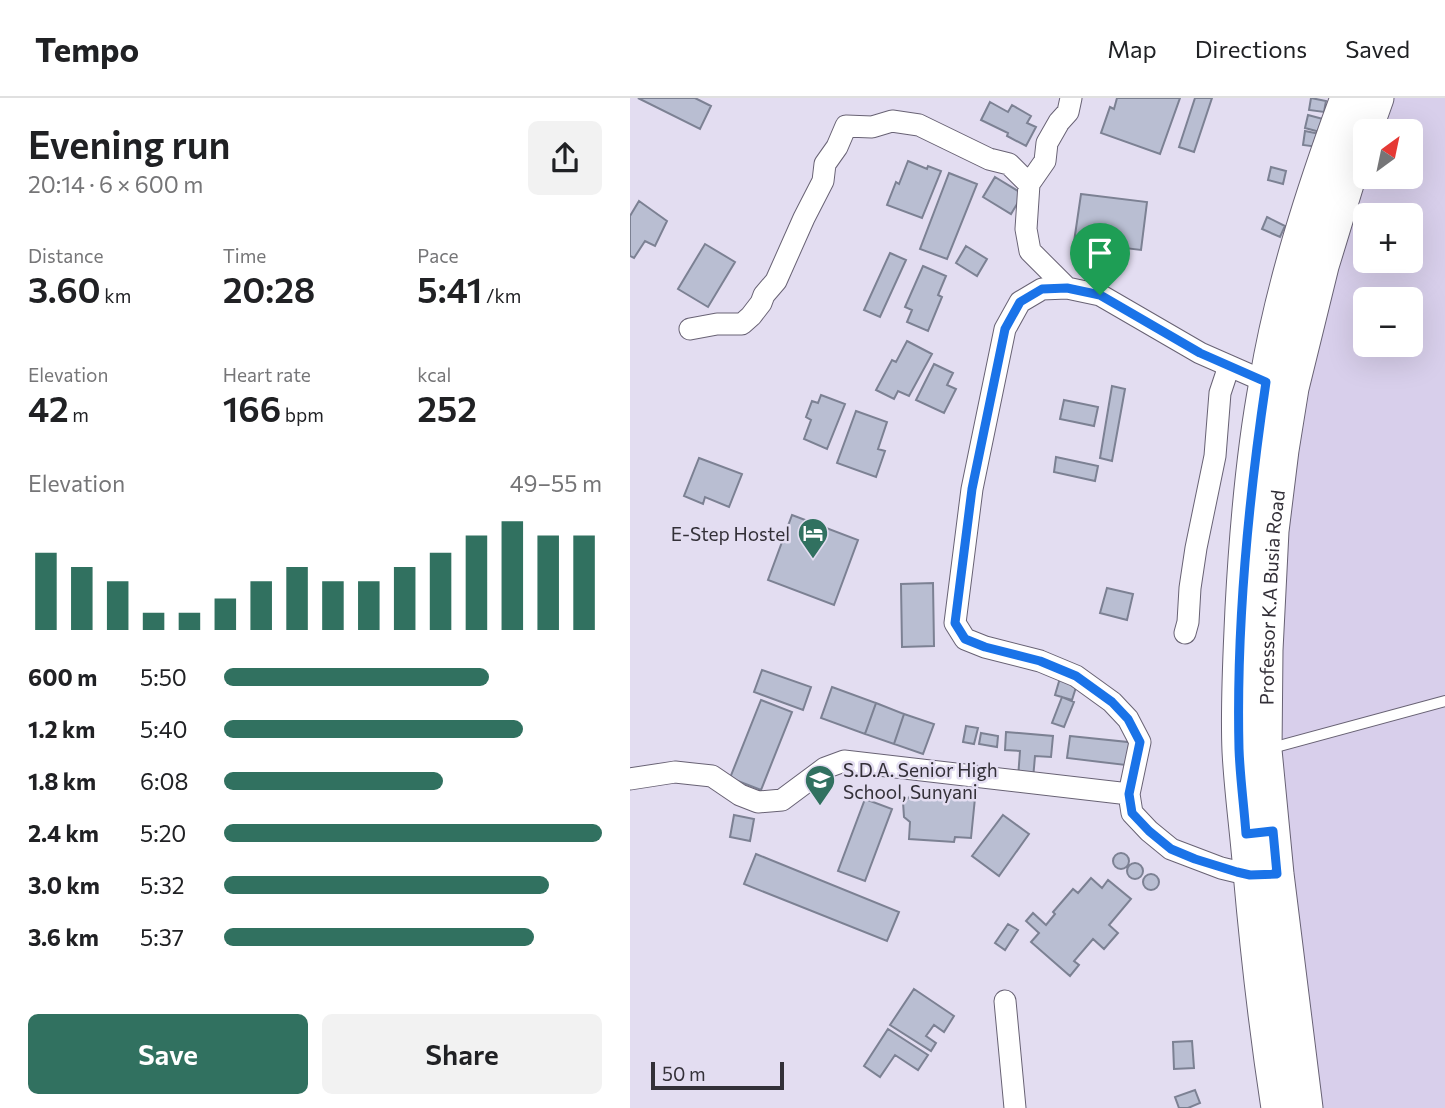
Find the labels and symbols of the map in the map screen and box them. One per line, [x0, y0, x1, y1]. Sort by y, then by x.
north arrow [1353, 119, 1423, 189]
pin [1070, 223, 1130, 295]
street label: Professor K.A Busia Road [1254, 489, 1288, 705]
hotel icon: E-Step Hostel [796, 516, 830, 560]
place label: E-Step Hostel [671, 522, 790, 545]
place label: S.D.A. Senior High School, Sunyani [843, 758, 998, 803]
school or university icon: S.D.A. Senior High School, Sunyani [803, 763, 837, 807]
scale bar [651, 1059, 784, 1091]

